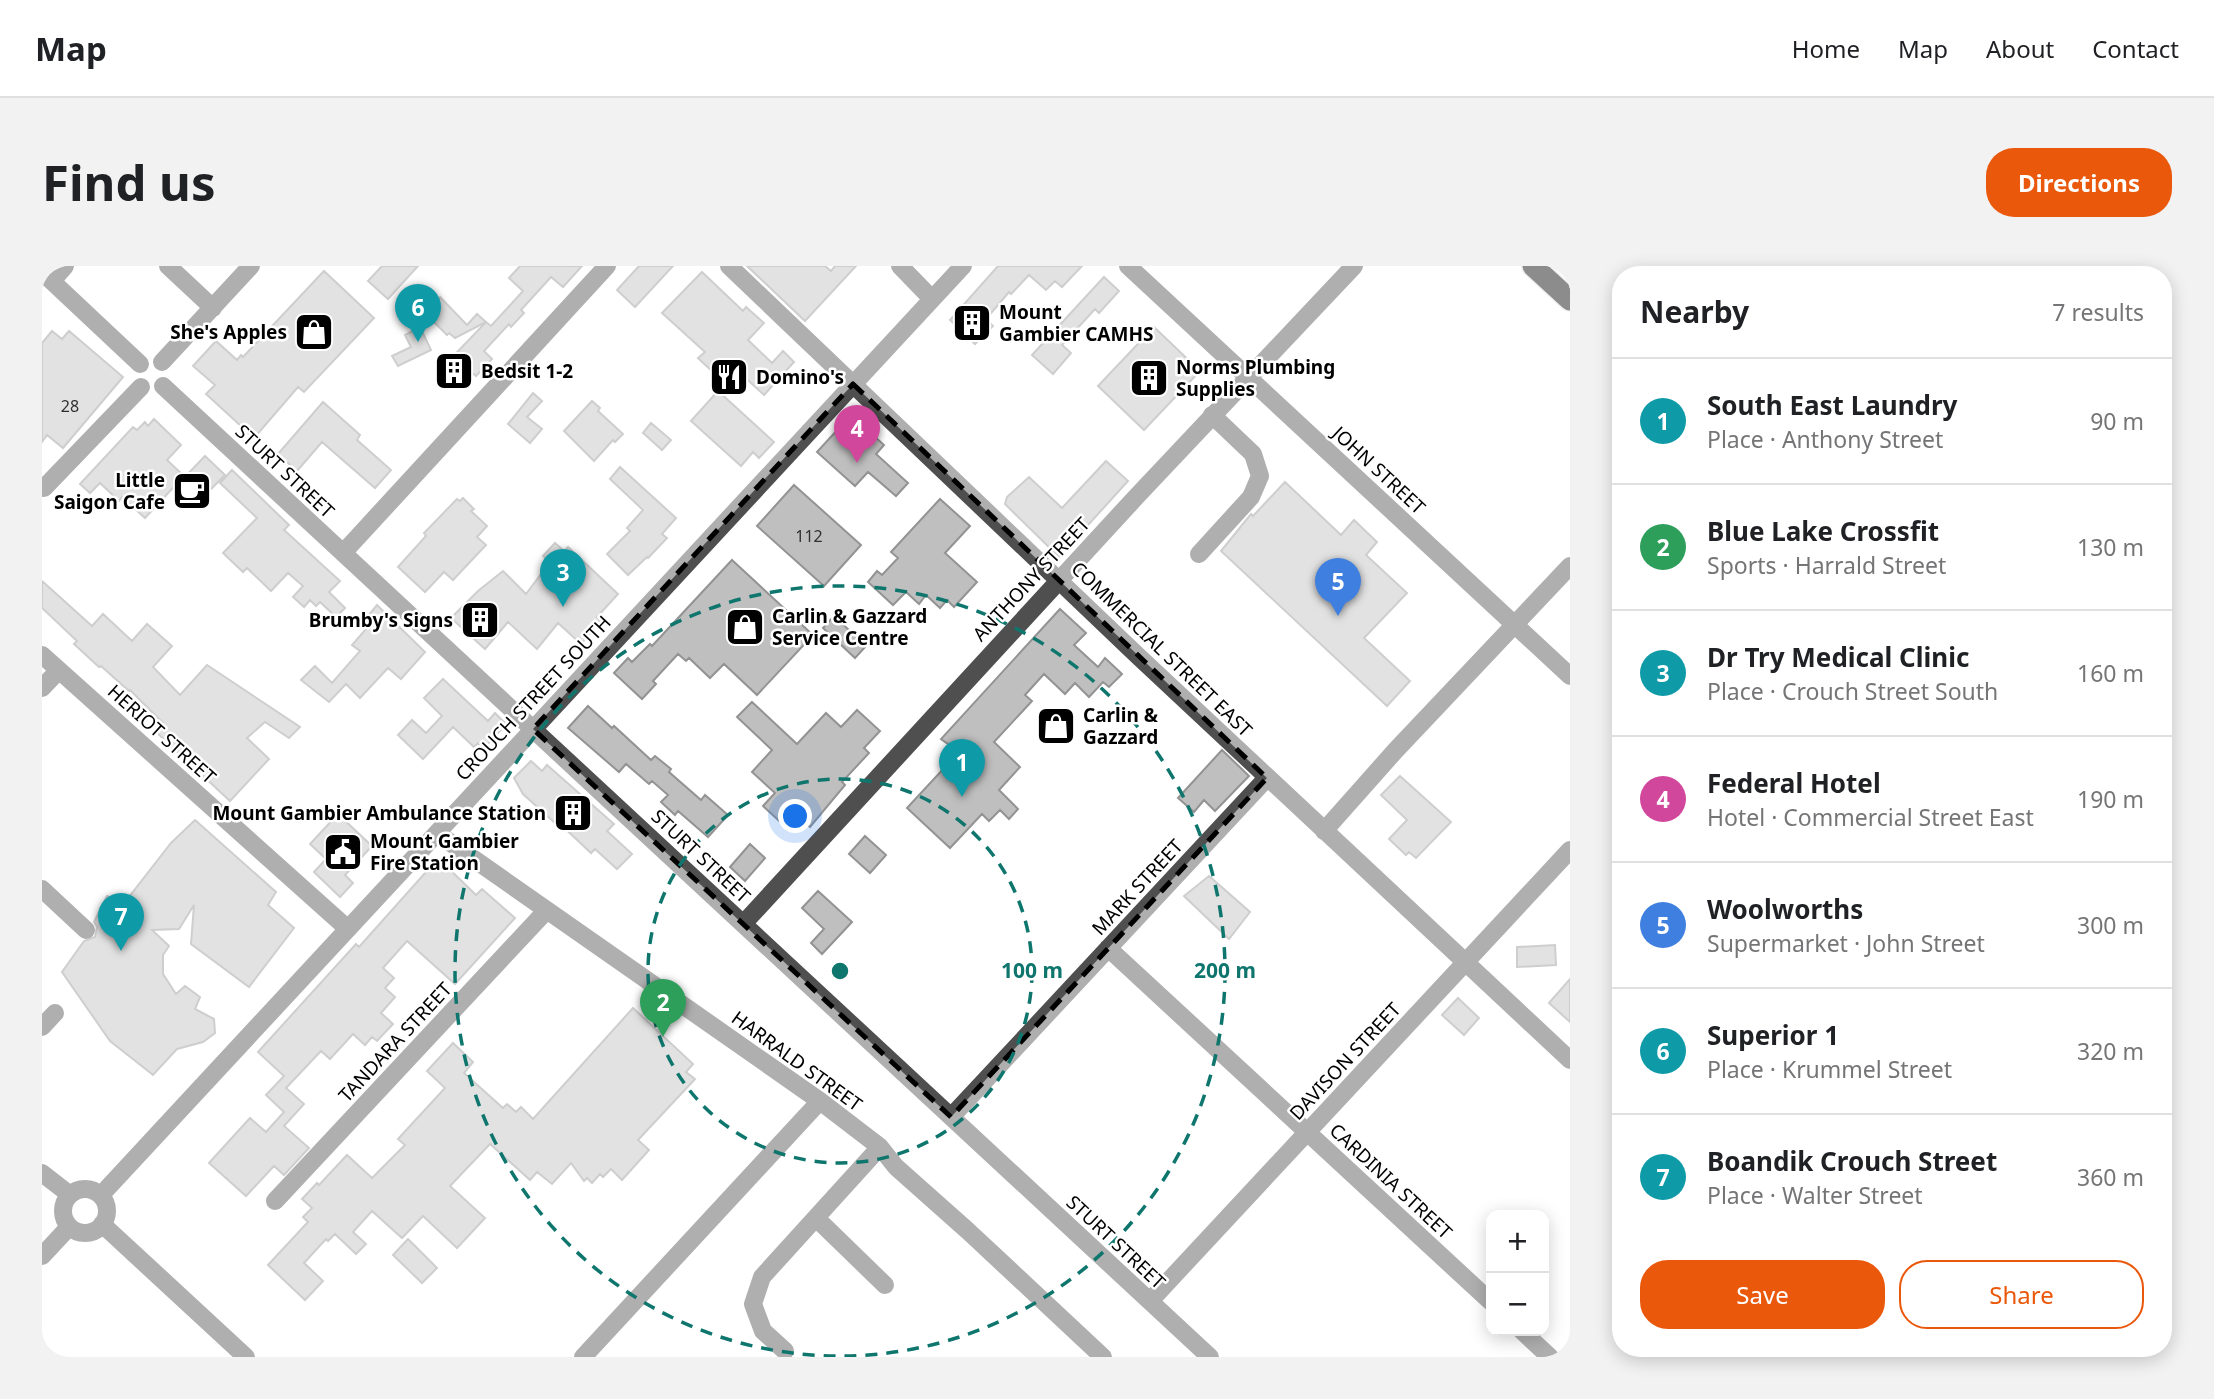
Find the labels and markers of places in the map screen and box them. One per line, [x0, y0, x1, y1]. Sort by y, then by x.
pin: 6 [395, 284, 441, 342]
place label: Mount Gambier CAMHS [999, 299, 1153, 347]
building icon: Mount Gambier CAMHS [951, 302, 993, 344]
shop icon: She's Apples [293, 311, 335, 353]
place label: She's Apples [170, 319, 287, 345]
building icon: Bedsit 1-2 [433, 350, 475, 392]
place label: Norms Plumbing Supplies [1176, 354, 1335, 402]
restaurant icon: Domino's [708, 356, 750, 398]
building icon: Norms Plumbing Supplies [1128, 357, 1170, 399]
place label: Bedsit 1-2 [481, 358, 573, 384]
place label: Domino's [756, 364, 844, 390]
pin: 4 [834, 405, 880, 463]
place label: Little Saigon Cafe [54, 467, 165, 515]
cafe icon: Little Saigon Cafe [171, 470, 213, 512]
pin: 3 [540, 549, 586, 607]
pin: 5 [1315, 558, 1361, 616]
building icon: Brumby's Signs [459, 599, 501, 641]
place label: Carlin & Gazzard Service Centre [772, 603, 927, 651]
shop icon: Carlin & Gazzard Service Centre [724, 606, 766, 648]
place label: Brumby's Signs [309, 607, 453, 633]
place label: Carlin & Gazzard [1083, 702, 1159, 750]
shop icon: Carlin & Gazzard [1035, 705, 1077, 747]
pin: 1 [939, 739, 985, 797]
building icon: Mount Gambier Ambulance Station [552, 792, 594, 834]
place label: Mount Gambier Ambulance Station [212, 800, 546, 826]
place label: Mount Gambier Fire Station [370, 828, 519, 876]
public building icon: Mount Gambier Fire Station [322, 831, 364, 873]
pin: 7 [98, 893, 144, 951]
centre of rings [828, 959, 852, 983]
pin: 2 [640, 979, 686, 1037]

